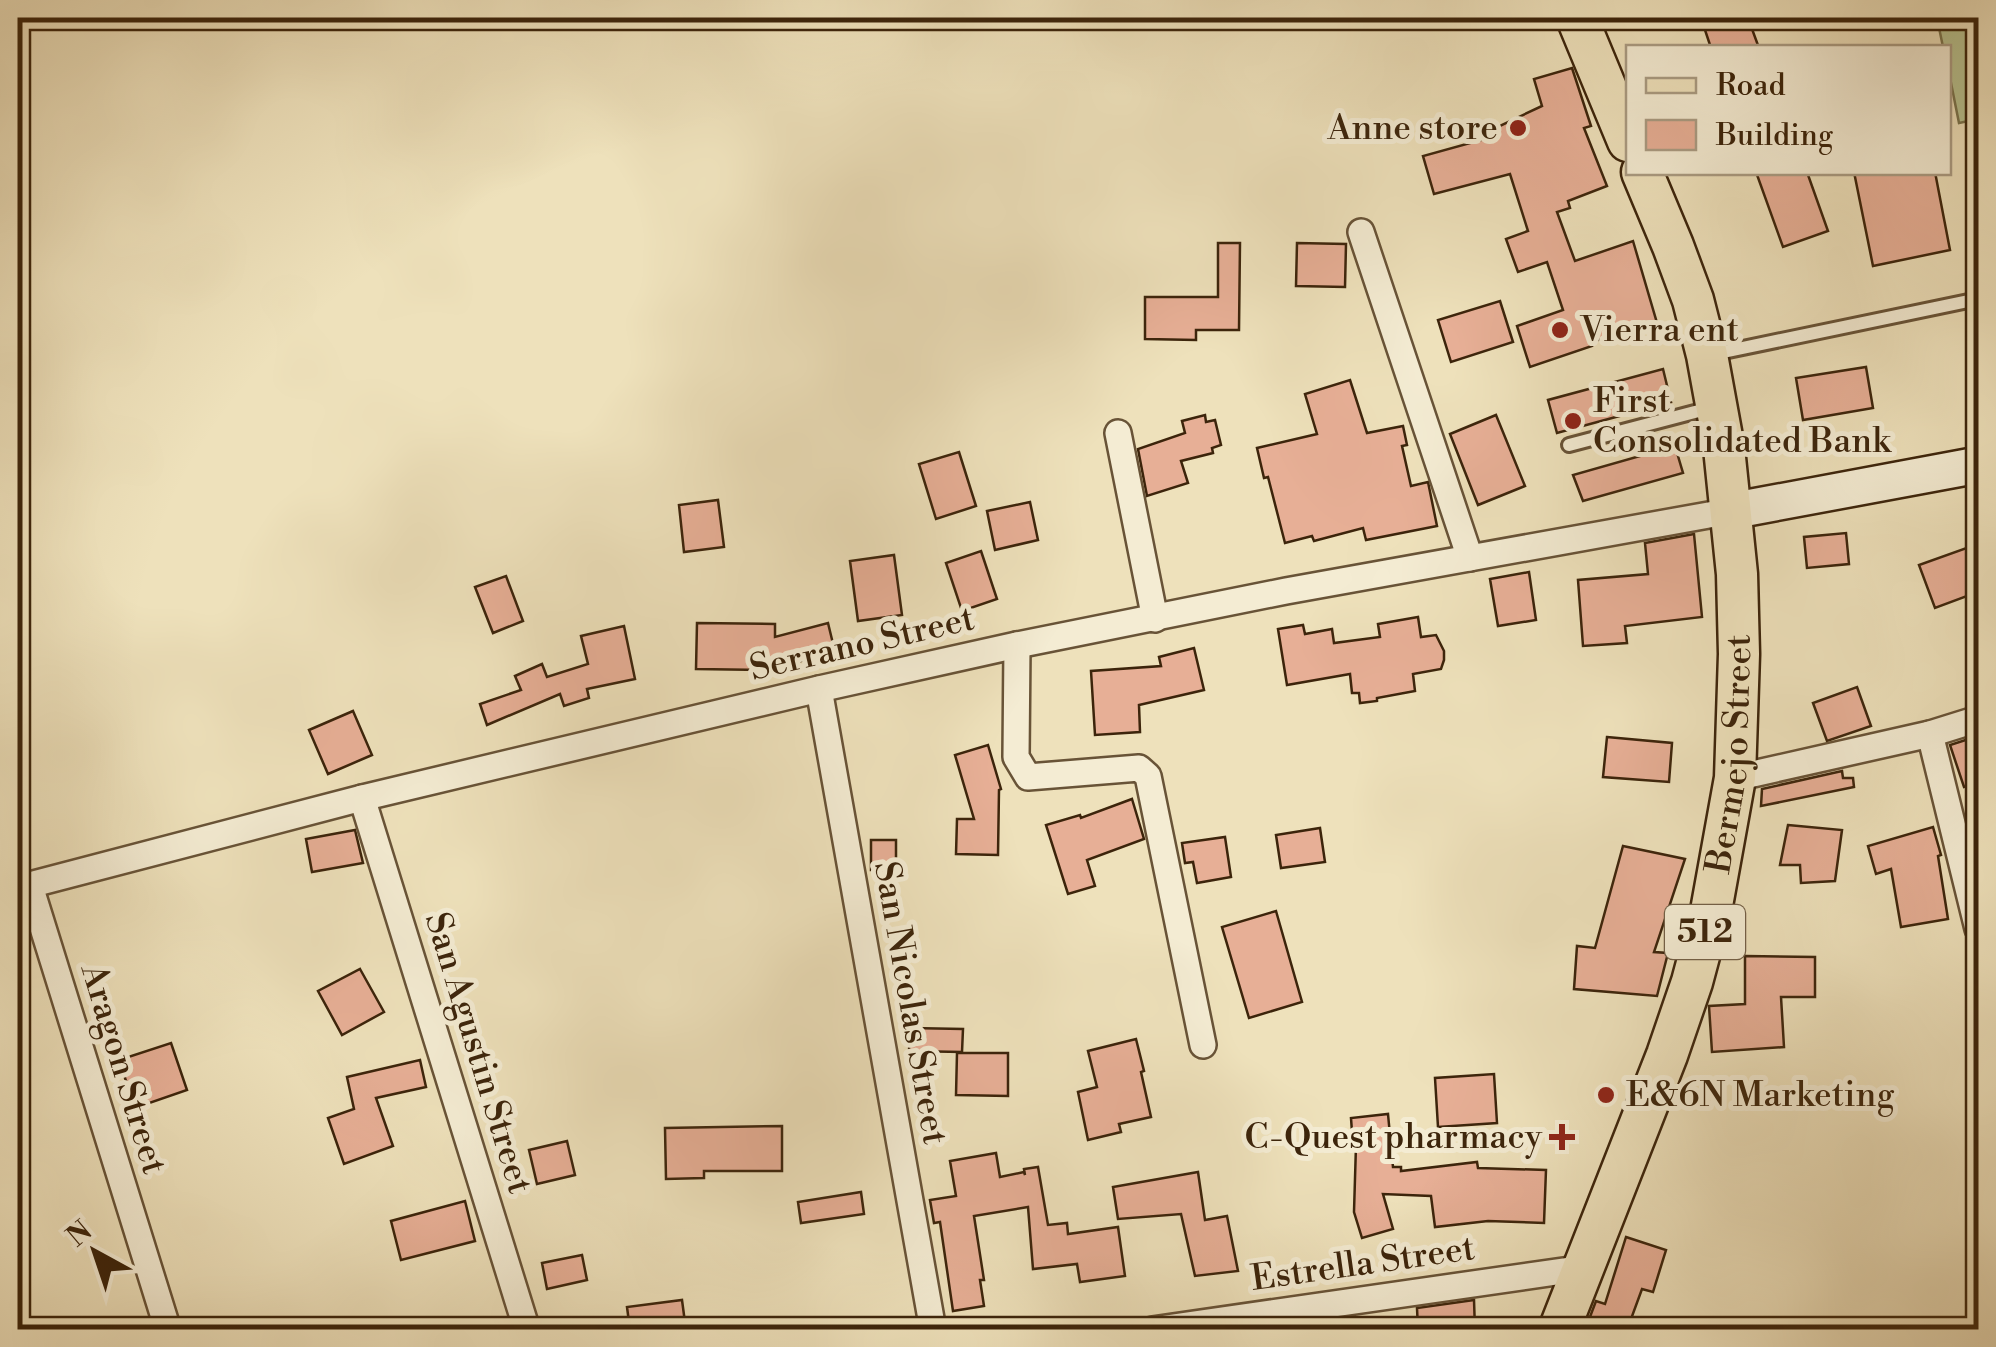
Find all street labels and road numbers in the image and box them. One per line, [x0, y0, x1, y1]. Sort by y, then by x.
street label: Serrano Street [746, 597, 978, 691]
street label: Bermejo Street [1697, 634, 1761, 878]
street label: San Nicolas Street [864, 858, 956, 1148]
road number: 512 [1665, 905, 1745, 959]
street label: San Agustin Street [415, 907, 541, 1199]
street label: Aragon Street [70, 958, 175, 1179]
street label: Estrella Street [1248, 1227, 1478, 1301]

